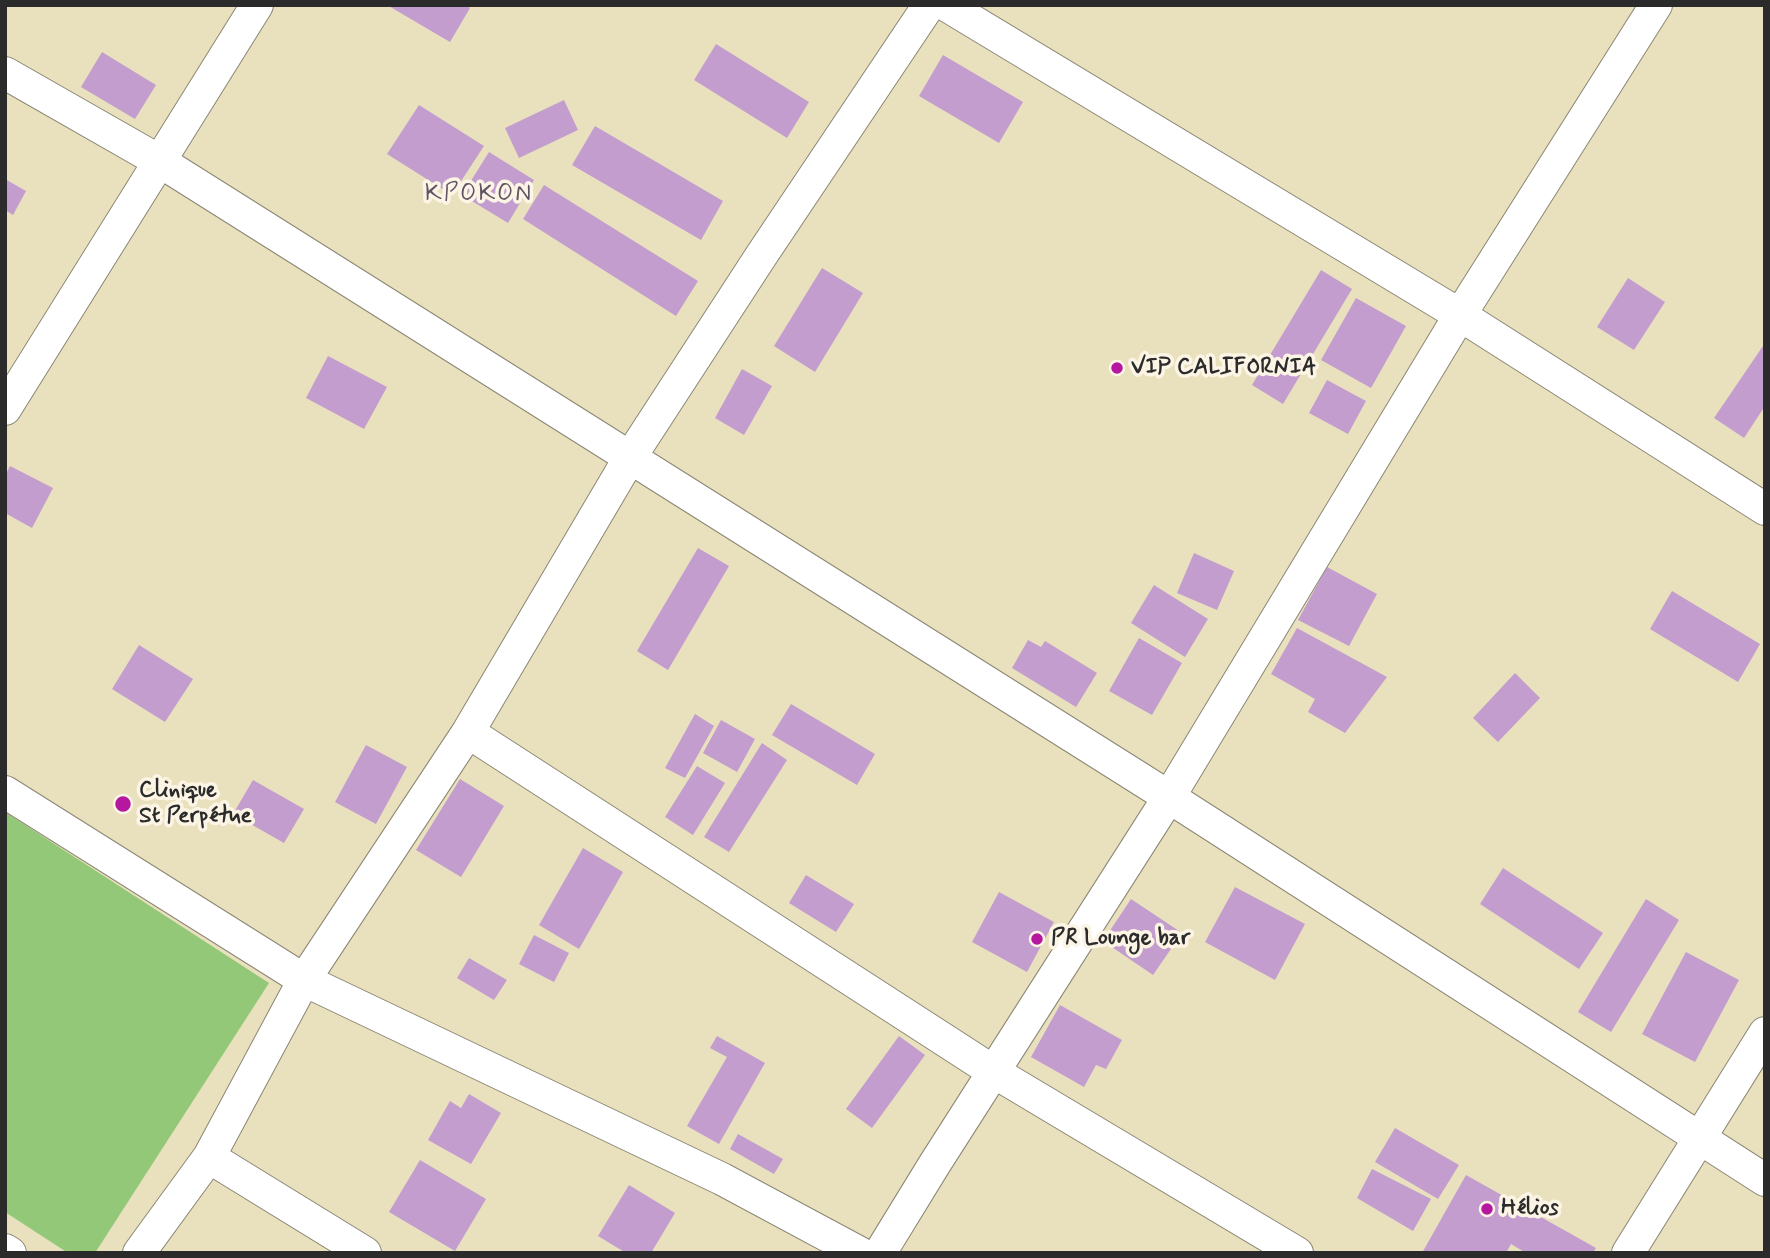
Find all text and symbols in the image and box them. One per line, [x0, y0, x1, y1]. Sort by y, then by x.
district label: KPOKON [427, 181, 531, 209]
place label: VIP CALIFORNIA [1131, 354, 1316, 382]
marker: VIP CALIFORNIA [1109, 360, 1125, 376]
place label: Clinique St Perpétue [139, 777, 252, 831]
marker: Clinique St Perpétue [113, 794, 133, 814]
place label: PR Lounge bar [1051, 925, 1190, 953]
marker: PR Lounge bar [1029, 931, 1045, 947]
place label: Hélios [1501, 1195, 1559, 1223]
marker: Hélios [1479, 1201, 1495, 1217]

